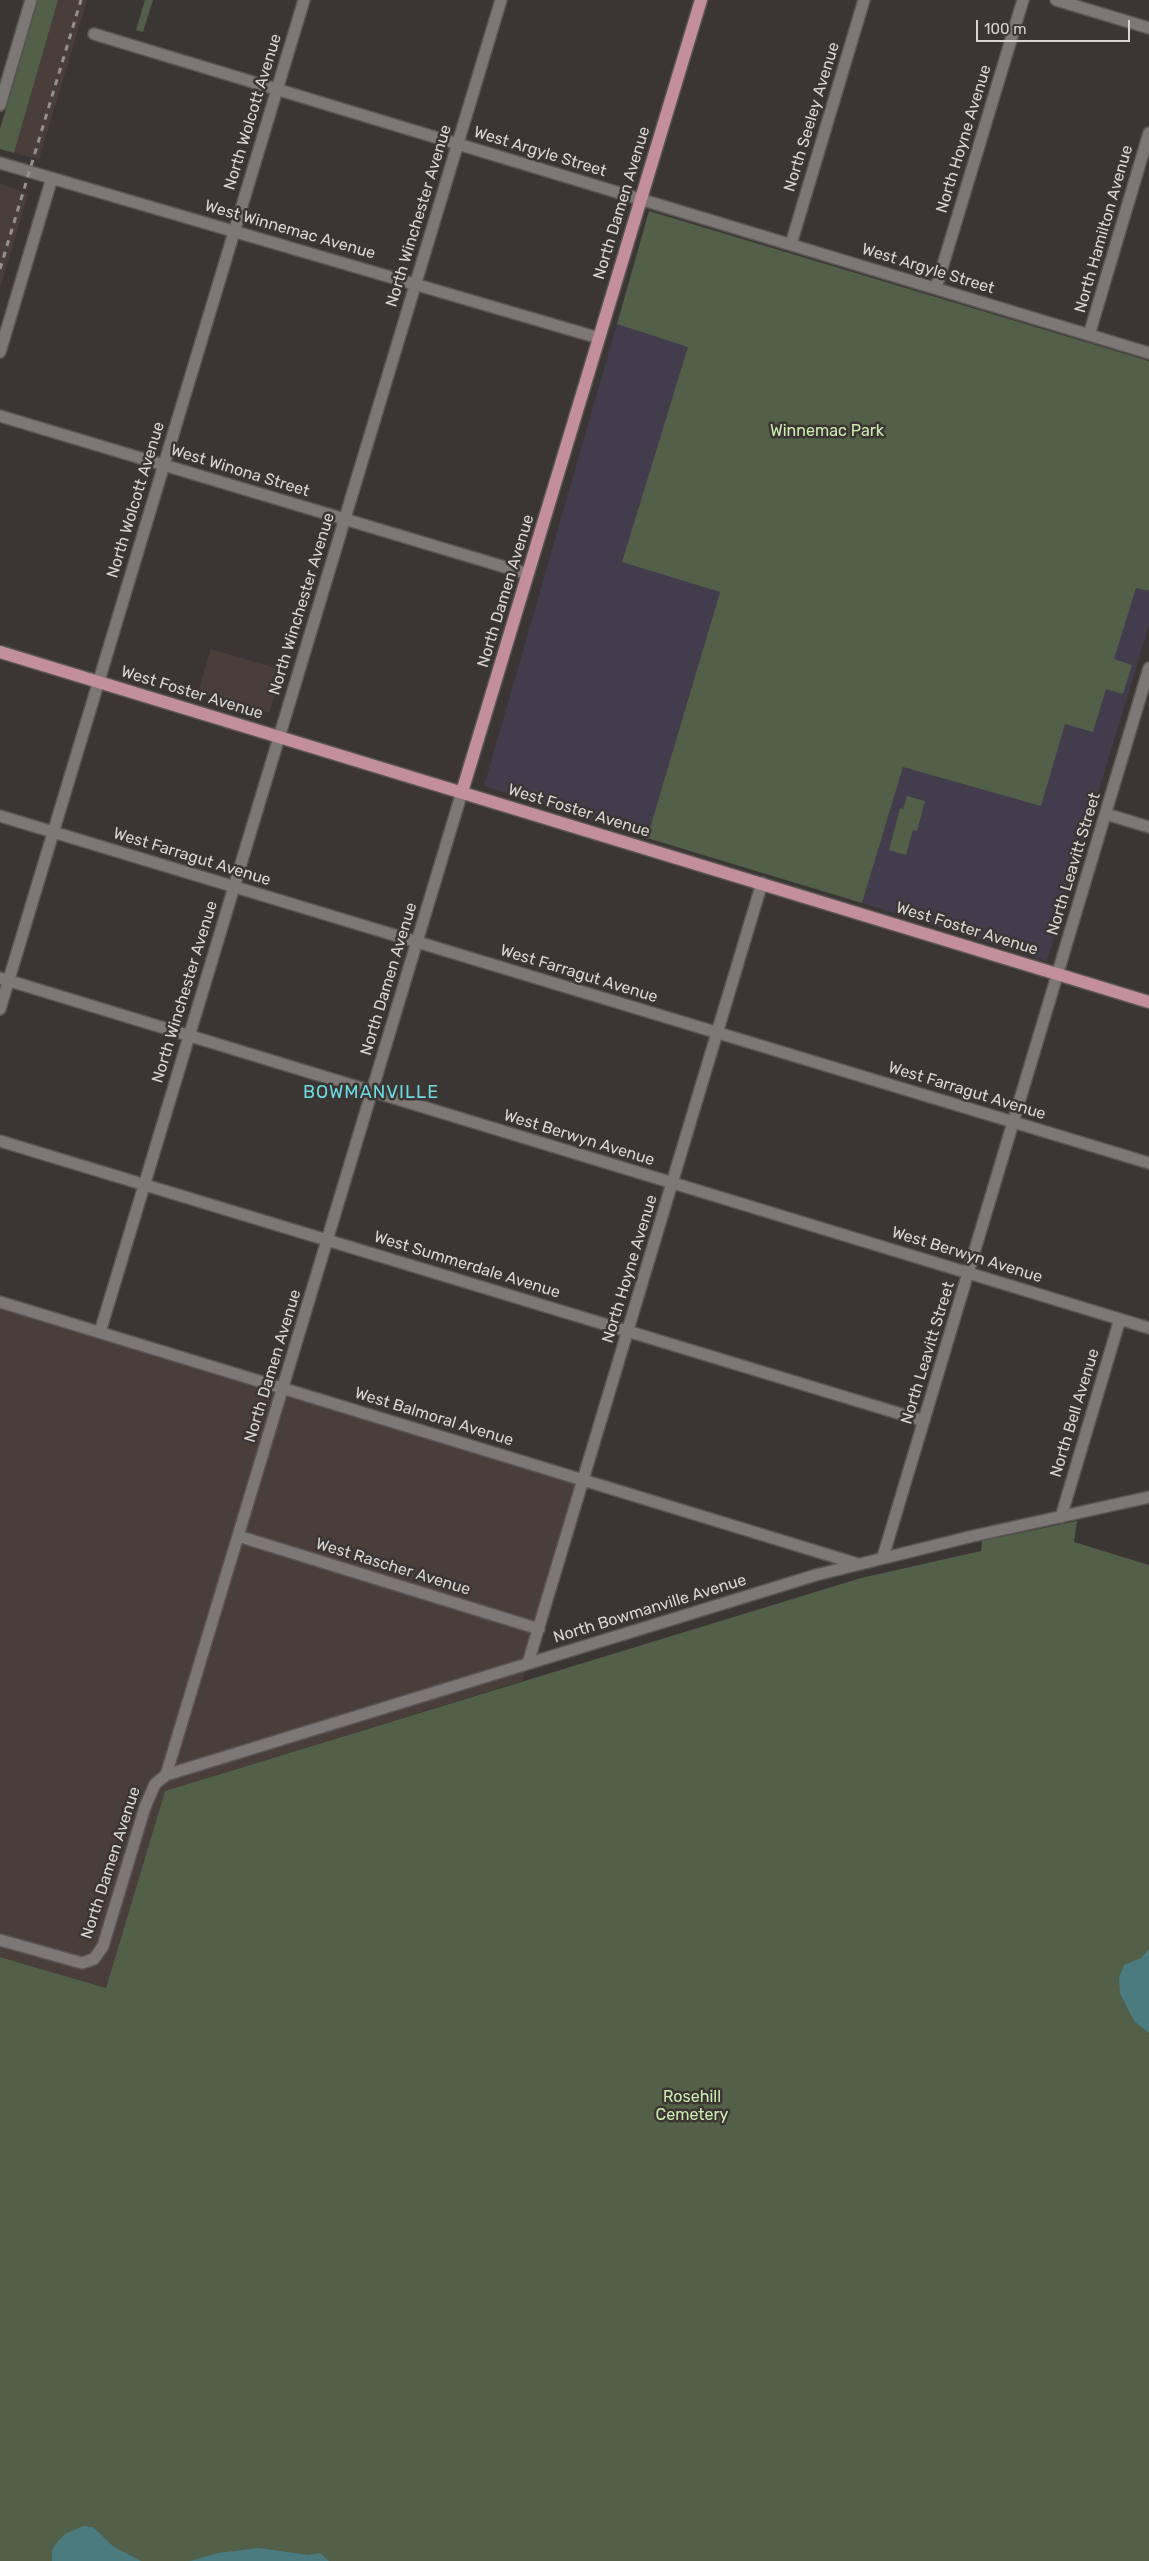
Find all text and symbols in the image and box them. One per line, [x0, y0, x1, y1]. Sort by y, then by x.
scale bar [979, 10, 1133, 42]
text: 100 m [984, 20, 1026, 38]
street label: North Wolcott Avenue [220, 32, 286, 192]
street label: North Seeley Avenue [780, 40, 844, 194]
street label: North Hoyne Avenue [932, 63, 996, 215]
street label: North Winchester Avenue [382, 123, 456, 309]
street label: West Argyle Street [471, 123, 609, 181]
street label: North Damen Avenue [590, 124, 654, 282]
street label: North Hamilton Avenue [1071, 143, 1137, 315]
street label: West Winnemac Avenue [202, 196, 378, 264]
street label: West Argyle Street [859, 240, 997, 298]
street label: North Wolcott Avenue [103, 420, 169, 580]
park label: Winnemac Park [770, 421, 884, 441]
street label: West Winona Street [168, 441, 312, 501]
street label: North Winchester Avenue [265, 511, 339, 697]
street label: North Damen Avenue [474, 512, 538, 670]
street label: West Foster Avenue [119, 662, 265, 724]
street label: West Foster Avenue [506, 780, 652, 842]
street label: North Leavitt Street [1043, 790, 1105, 938]
street label: West Farragut Avenue [111, 824, 273, 890]
street label: West Foster Avenue [894, 898, 1040, 960]
street label: North Winchester Avenue [148, 899, 222, 1085]
street label: North Damen Avenue [357, 900, 421, 1058]
street label: West Farragut Avenue [498, 941, 660, 1007]
street label: West Farragut Avenue [886, 1058, 1048, 1124]
district label: BOWMANVILLE [302, 1082, 440, 1104]
street label: West Berwyn Avenue [501, 1106, 657, 1170]
street label: North Hoyne Avenue [598, 1193, 662, 1345]
street label: West Berwyn Avenue [889, 1223, 1045, 1287]
street label: West Summerdale Avenue [372, 1227, 562, 1303]
street label: North Leavitt Street [897, 1279, 959, 1427]
street label: North Damen Avenue [241, 1287, 305, 1445]
street label: North Bell Avenue [1046, 1346, 1104, 1480]
street label: West Balmoral Avenue [352, 1384, 516, 1450]
street label: West Rascher Avenue [313, 1534, 473, 1600]
street label: North Bowmanville Avenue [551, 1570, 749, 1648]
street label: North Damen Avenue [77, 1784, 145, 1942]
park label: Rosehill Cemetery [656, 2087, 728, 2125]

